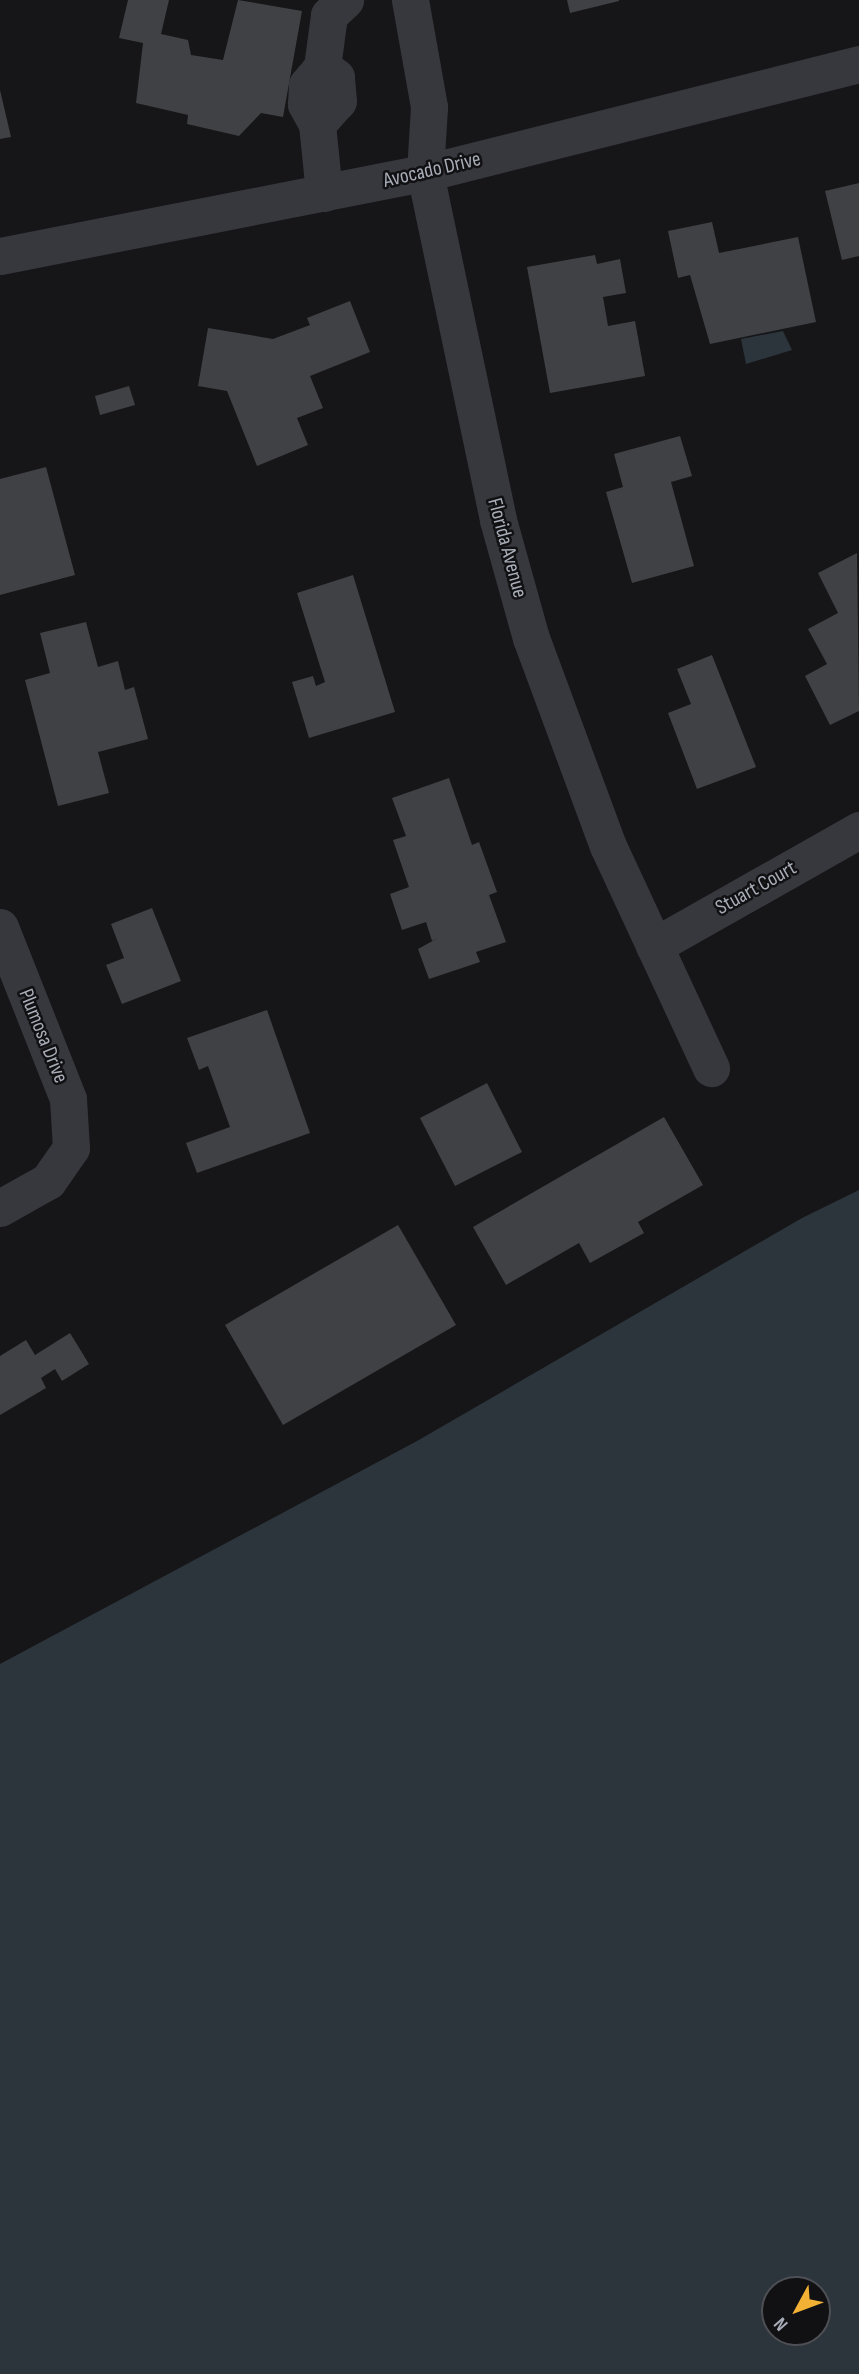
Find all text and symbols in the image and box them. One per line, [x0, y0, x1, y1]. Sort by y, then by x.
street label: Avocado Drive [381, 147, 483, 193]
street label: Florida Avenue [482, 495, 532, 601]
street label: Stuart Court [711, 856, 801, 920]
street label: Plumosa Drive [13, 985, 73, 1087]
north arrow [761, 2276, 831, 2346]
text: N [769, 2312, 793, 2335]

